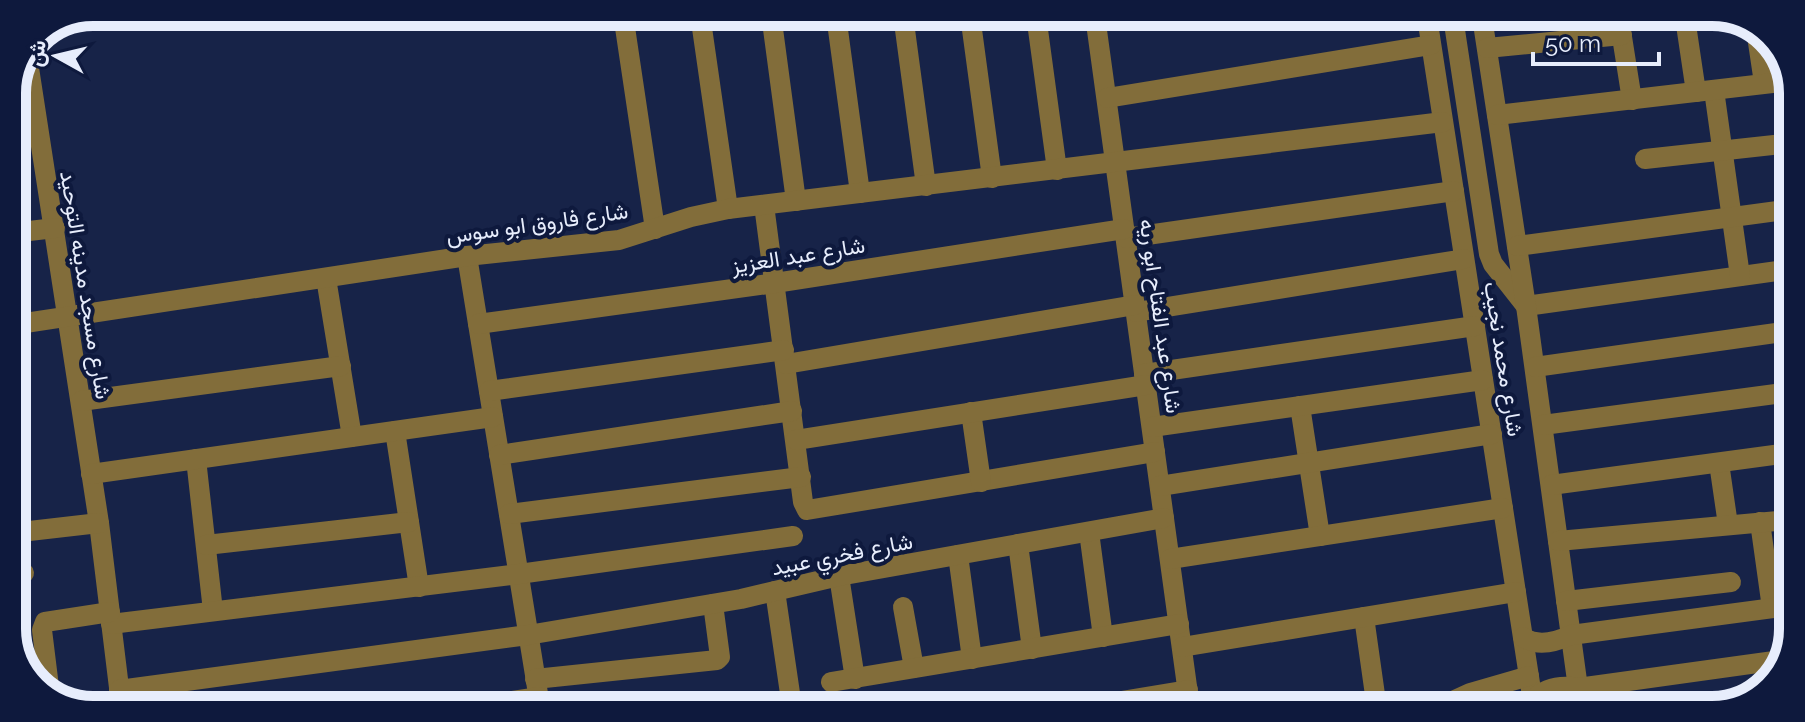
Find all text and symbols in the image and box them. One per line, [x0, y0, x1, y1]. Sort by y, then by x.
north arrow [16, 16, 96, 96]
scale bar [1533, 16, 1659, 66]
text: 50 m [1545, 29, 1601, 58]
text: ش [21, 38, 52, 68]
street label: شارع مسجد مدينه التوحيد [53, 169, 117, 401]
street label: شارع فاروق ابو سوس [444, 197, 630, 251]
street label: شارع عبد الفتاح ابو ريه [1133, 217, 1188, 415]
street label: شارع عبد العزيز [728, 232, 867, 281]
street label: شارع محمد نجيب [1477, 280, 1529, 438]
street label: شارع فخري عبيد [769, 528, 916, 586]

